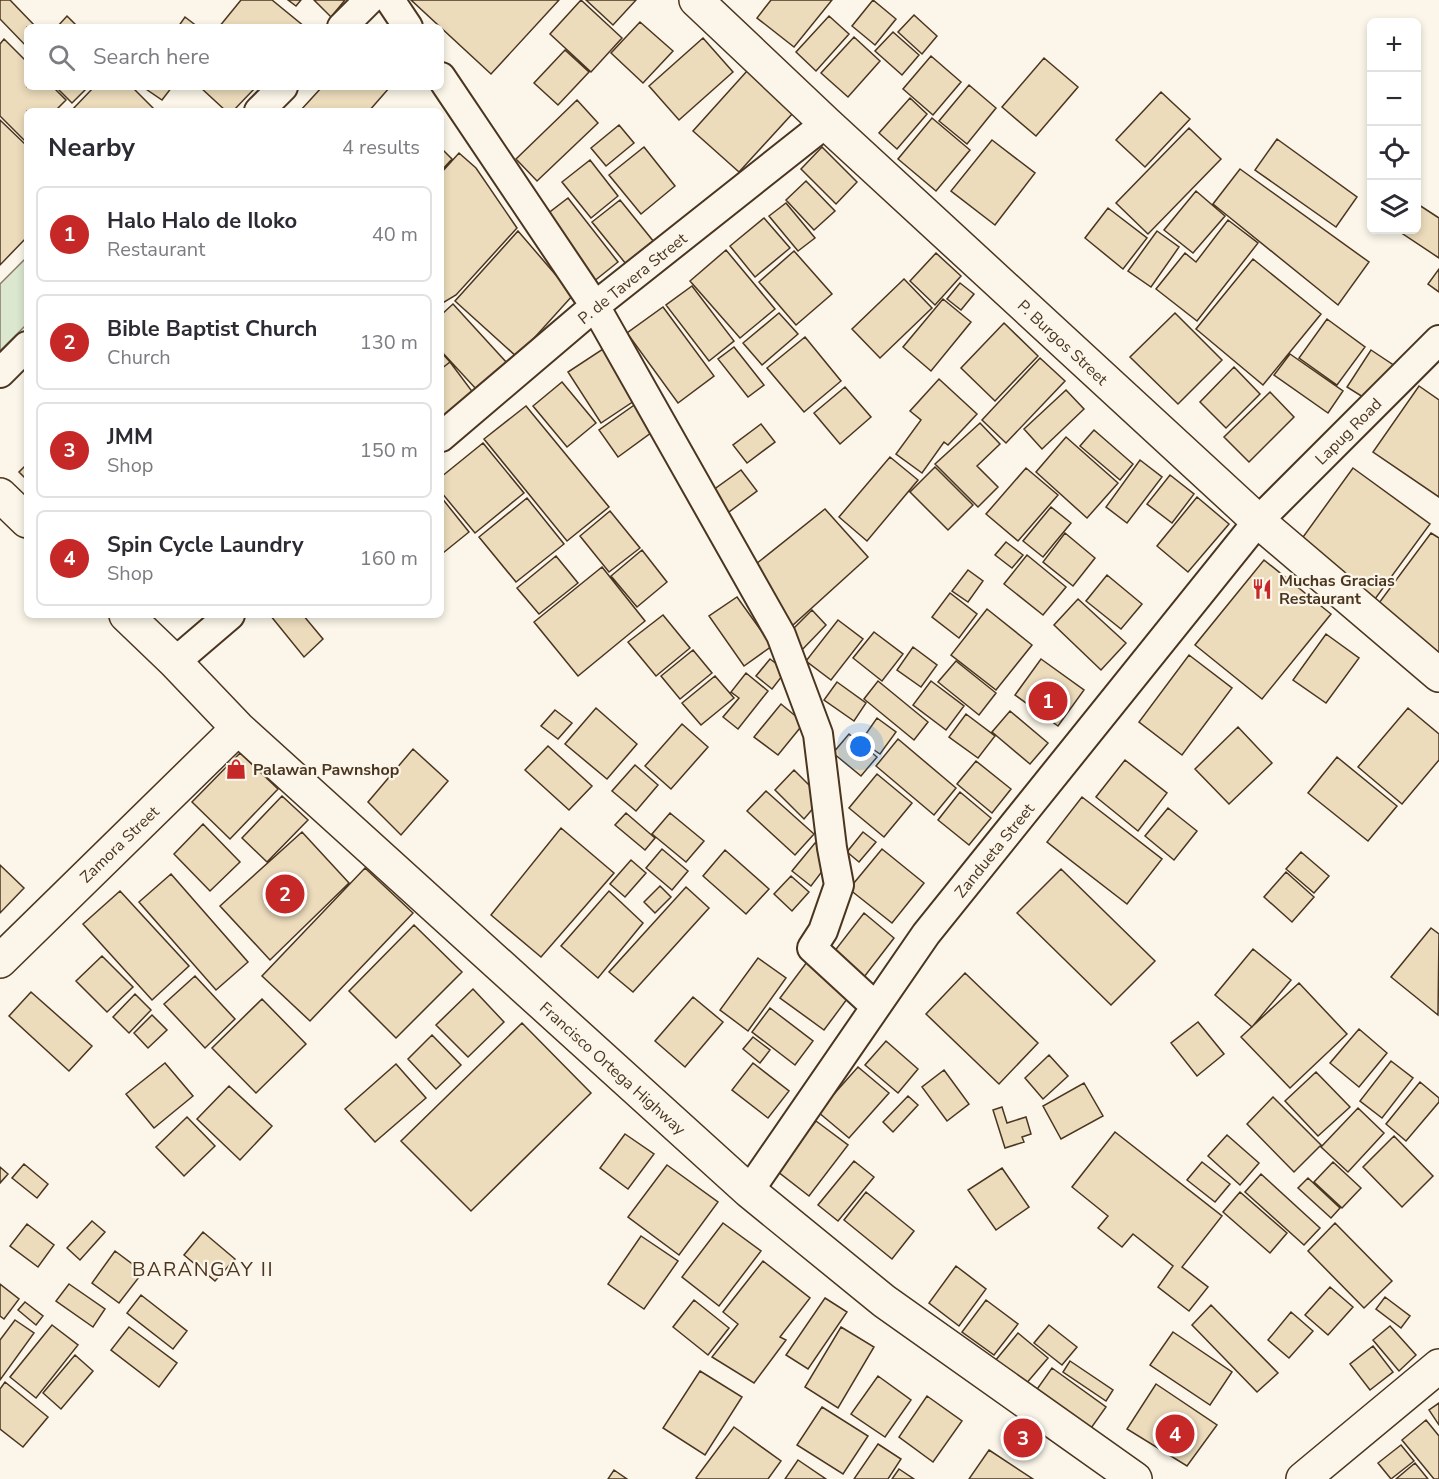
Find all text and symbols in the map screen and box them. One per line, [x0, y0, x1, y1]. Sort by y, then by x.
map controls [1367, 18, 1421, 234]
button: + [1367, 18, 1421, 72]
search box [24, 24, 444, 90]
icon: search [45, 41, 78, 74]
text: Search here [93, 42, 210, 72]
button: − [1367, 72, 1421, 126]
button: locate [1367, 126, 1421, 180]
text: Nearby [48, 130, 135, 165]
text: 4 results [342, 134, 420, 161]
button: layers [1367, 180, 1421, 234]
text: Halo Halo de Iloko [107, 206, 297, 236]
text: 1 [64, 221, 76, 248]
text: 40 m [372, 221, 418, 248]
street label: P. de Tavera Street [573, 228, 692, 330]
text: Restaurant [107, 236, 205, 263]
street label: P. Burgos Street [1012, 295, 1113, 391]
text: Bible Baptist Church [107, 314, 317, 344]
text: 2 [64, 329, 76, 356]
text: 130 m [360, 329, 418, 356]
text: Church [107, 344, 171, 371]
street label: Lapug Road [1310, 393, 1387, 470]
text: JMM [107, 422, 153, 452]
text: 3 [64, 437, 76, 464]
text: 150 m [360, 437, 418, 464]
text: Shop [107, 452, 153, 479]
text: Spin Cycle Laundry [107, 530, 303, 560]
text: 4 [64, 545, 76, 572]
text: 160 m [360, 545, 418, 572]
text: Shop [107, 560, 153, 587]
place label: Muchas Gracias Restaurant [1279, 570, 1395, 610]
restaurant icon: Muchas Gracias Restaurant [1250, 577, 1274, 601]
pin: 1 [1028, 678, 1068, 724]
your location [846, 732, 875, 761]
shop icon: Palawan Pawnshop [224, 757, 248, 781]
place label: Palawan Pawnshop [253, 759, 399, 781]
street label: Zandueta Street [950, 799, 1040, 902]
street label: Zamora Street [75, 801, 164, 888]
pin: 2 [266, 872, 304, 916]
street label: Francisco Ortega Highway [535, 997, 691, 1141]
district label: BARANGAY II [132, 1256, 274, 1283]
pin: 4 [1156, 1412, 1194, 1456]
pin: 3 [1004, 1416, 1042, 1460]

